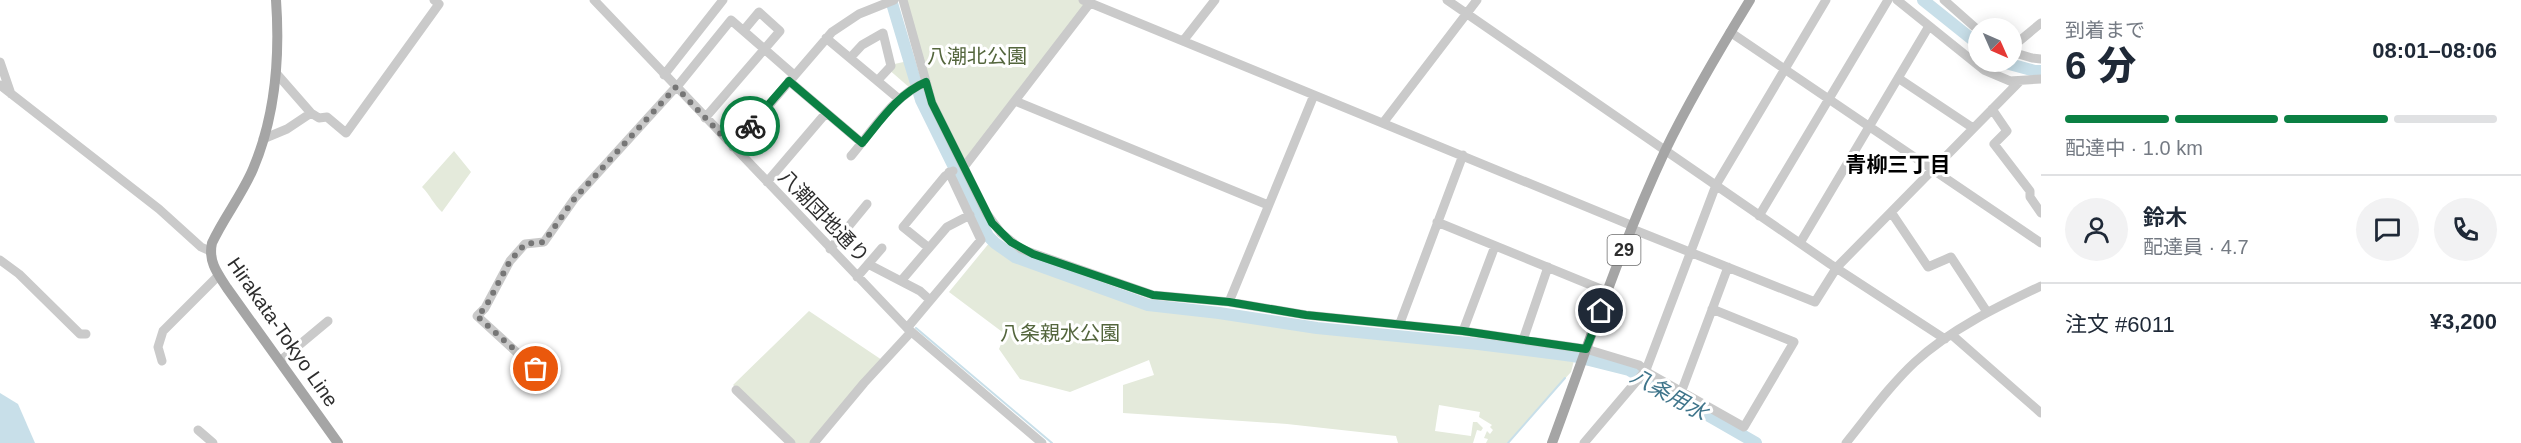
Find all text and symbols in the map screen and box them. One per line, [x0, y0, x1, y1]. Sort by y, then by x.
north arrow [1968, 18, 2022, 72]
map controls [1968, 18, 2022, 72]
text: 到着まで [2065, 19, 2145, 41]
text: 08:01–08:06 [2372, 38, 2497, 63]
text: 6 分 [2065, 44, 2137, 87]
park label: 八潮北公園 [927, 45, 1027, 67]
courier [720, 96, 780, 156]
icon: bike [734, 110, 767, 143]
text: 配達中 · 1.0 km [2065, 137, 2203, 159]
district label: 青柳三丁目 [1846, 153, 1951, 176]
street label: 八潮団地通り [774, 165, 874, 267]
button: person [2065, 198, 2128, 261]
button: chat [2356, 198, 2419, 261]
button: phone [2434, 198, 2497, 261]
text: 鈴木 [2143, 205, 2187, 230]
road number: 29 [1608, 235, 1640, 265]
text: 配達員 · 4.7 [2143, 236, 2249, 258]
street label: Hirakata-Tokyo Line [223, 253, 343, 411]
pin [1575, 285, 1626, 336]
icon: home [1584, 294, 1617, 327]
text: ¥3,200 [2430, 309, 2497, 334]
text: 注文 #6011 [2065, 312, 2175, 337]
park label: 八条親水公園 [1000, 322, 1120, 344]
pin [510, 343, 561, 394]
icon: bag [519, 352, 552, 385]
water label: 八条用水 [1627, 364, 1713, 425]

